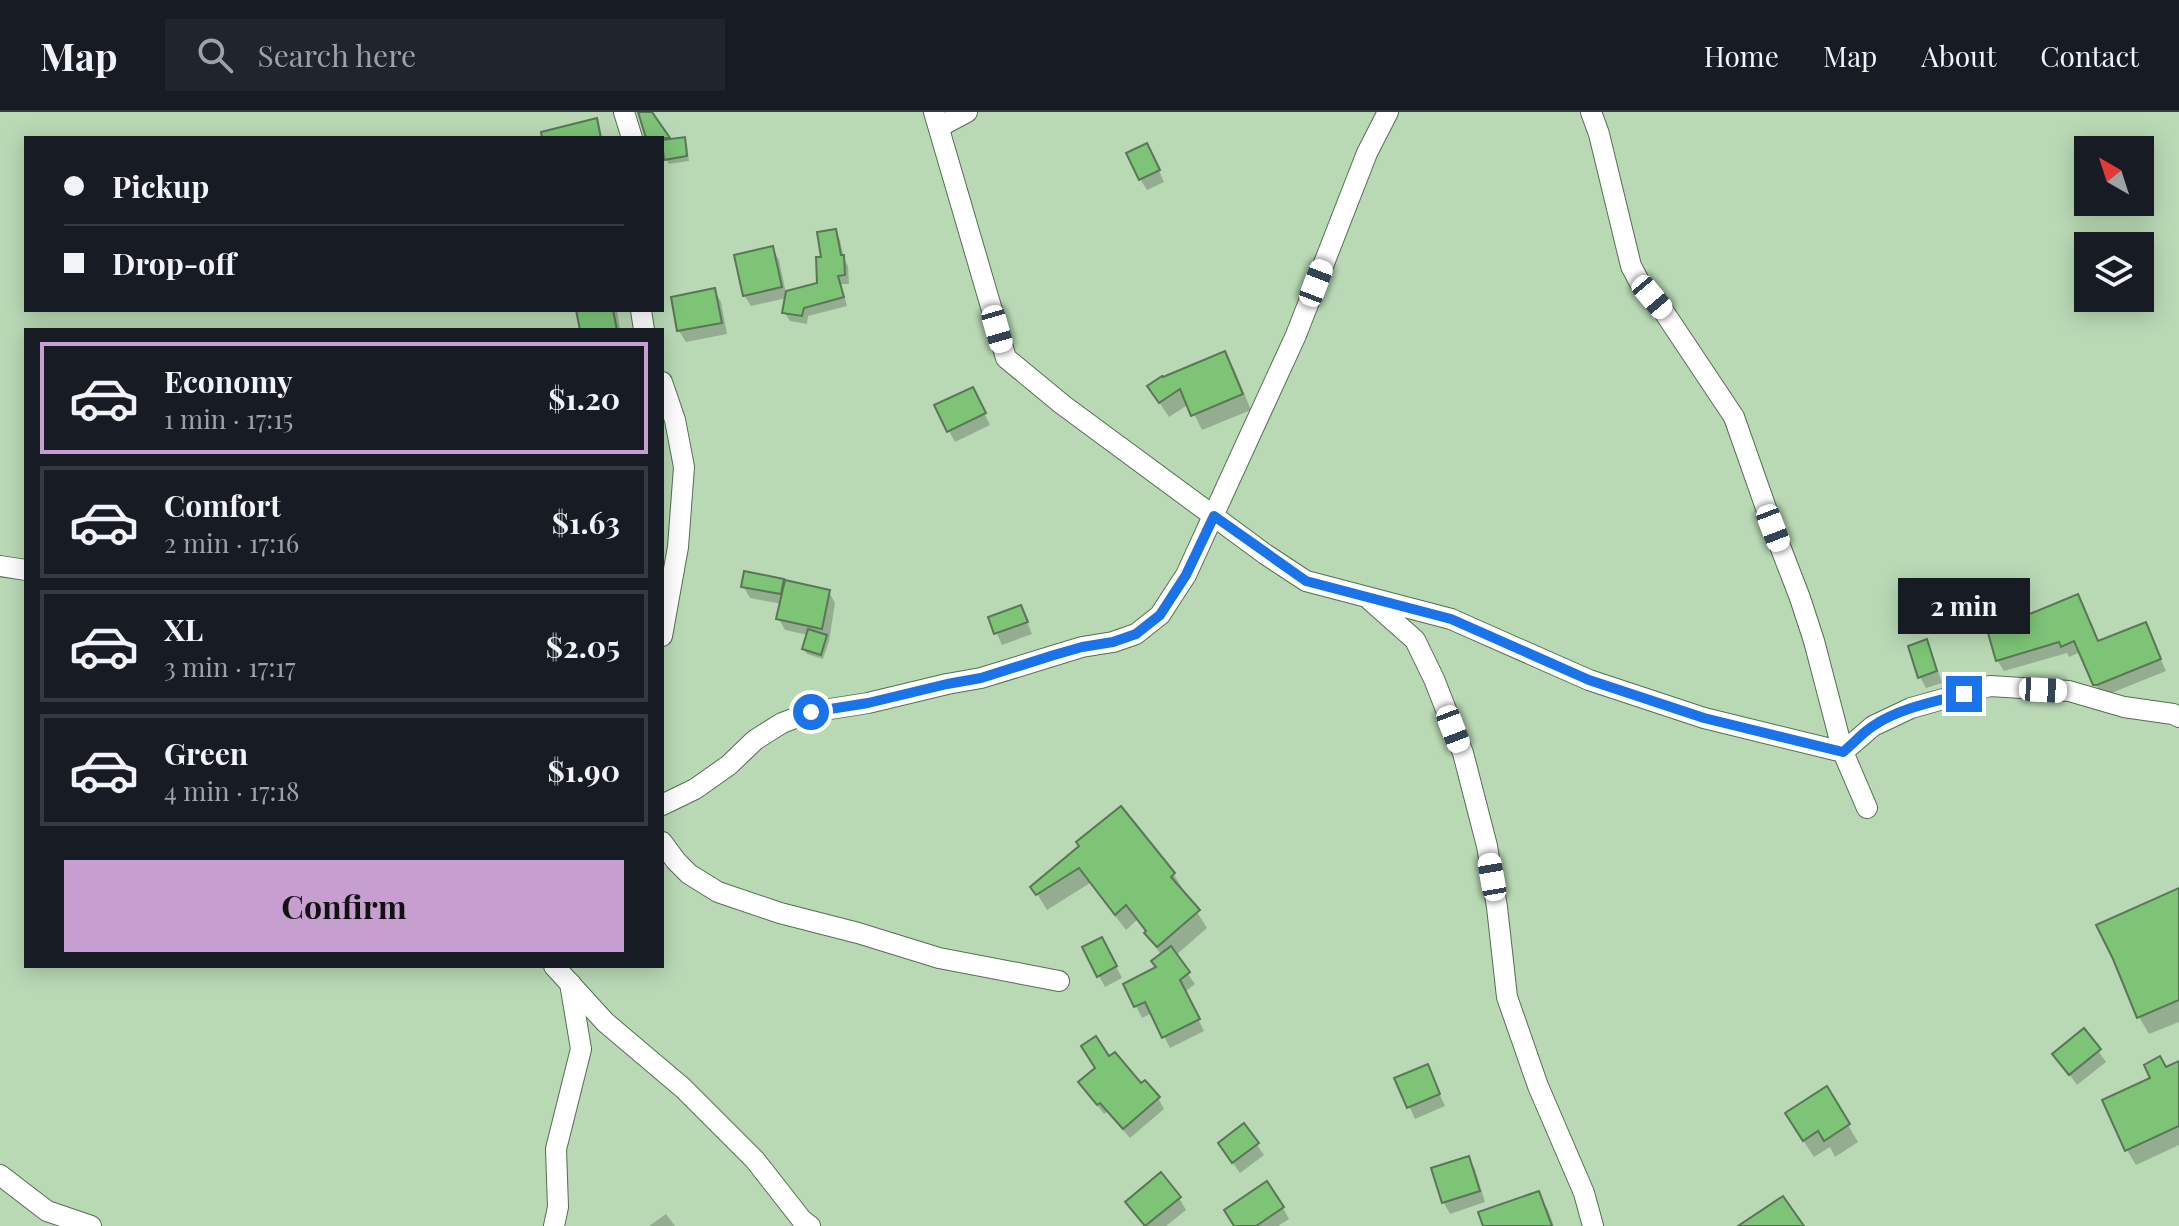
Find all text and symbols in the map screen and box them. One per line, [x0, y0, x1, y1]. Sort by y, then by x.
search box [165, 19, 725, 91]
text: Map [40, 30, 117, 81]
icon: search [193, 33, 237, 77]
text: Search here [257, 35, 416, 75]
text: Home [1704, 37, 1779, 74]
text: Map [1823, 37, 1877, 74]
text: About [1921, 37, 1996, 74]
text: Contact [2040, 37, 2139, 74]
north arrow [2074, 136, 2154, 216]
map controls [2074, 136, 2154, 312]
text: Pickup [112, 166, 209, 206]
button: layers [2074, 232, 2154, 312]
text: Drop-off [112, 243, 236, 283]
car [1296, 256, 1336, 310]
car [1627, 271, 1677, 323]
car [979, 303, 1015, 355]
text: Economy [164, 361, 293, 401]
icon: car [68, 362, 140, 434]
text: $1.20 [548, 378, 620, 418]
text: 1 min · 17:15 [164, 401, 293, 436]
text: Comfort [164, 485, 281, 525]
icon: car [68, 486, 140, 558]
car [1753, 501, 1793, 555]
text: $1.63 [552, 502, 620, 542]
text: 2 min · 17:16 [164, 525, 299, 560]
callout: 2 min [1898, 578, 2030, 634]
text: 2 min [1930, 588, 1998, 623]
text: XL [164, 609, 203, 649]
icon: car [68, 610, 140, 682]
text: $2.05 [546, 626, 620, 666]
text: 3 min · 17:17 [164, 649, 296, 684]
route end [1946, 676, 1982, 712]
car [2018, 677, 2068, 703]
route start [793, 694, 829, 730]
car [1433, 702, 1473, 756]
text: Green [164, 733, 248, 773]
icon: car [68, 734, 140, 806]
text: $1.90 [547, 750, 620, 790]
text: 4 min · 17:18 [164, 773, 300, 808]
car [1476, 851, 1508, 903]
button: Confirm [64, 860, 624, 952]

